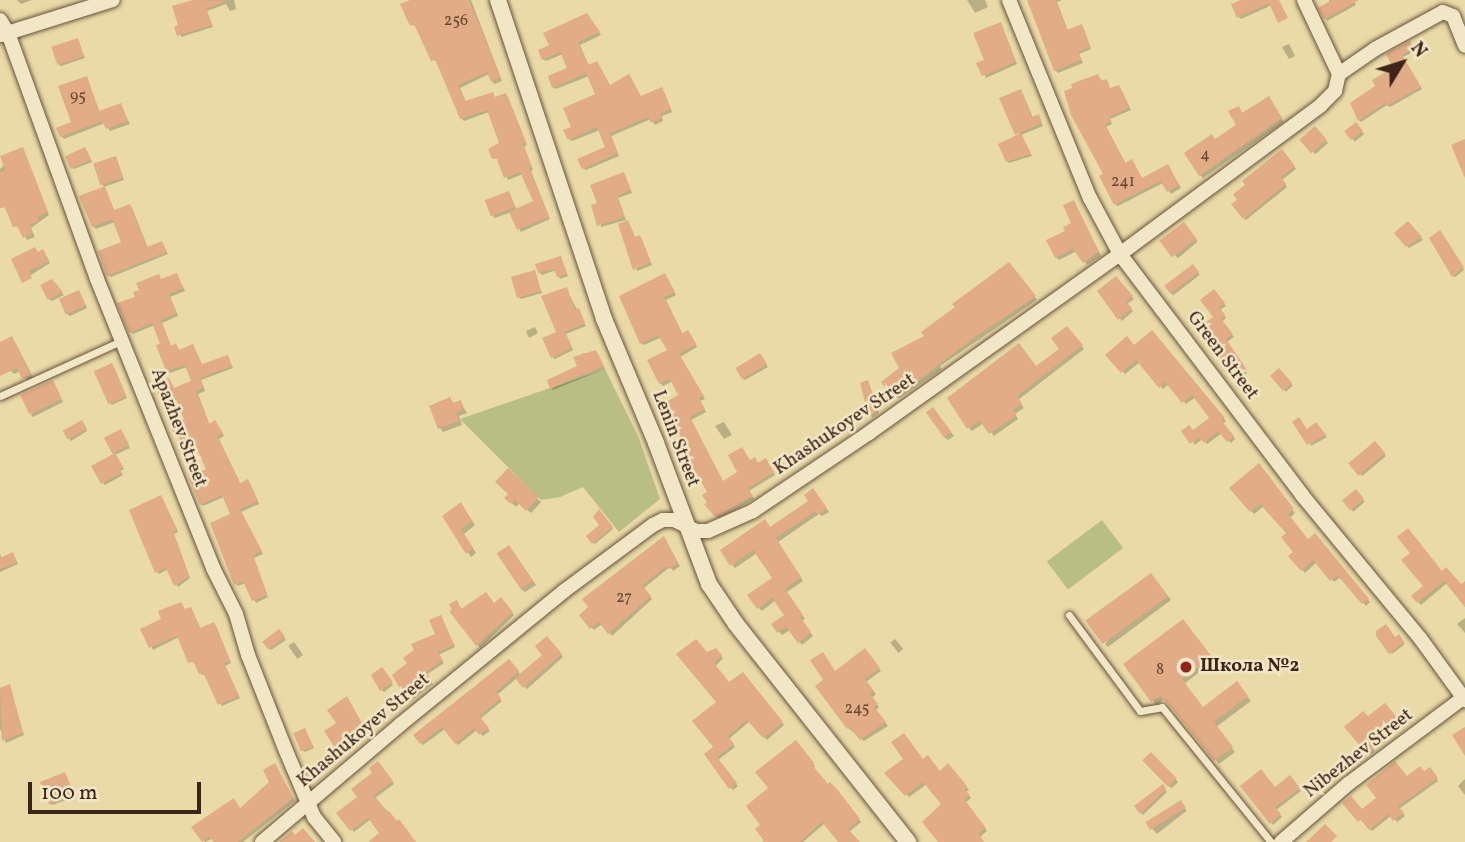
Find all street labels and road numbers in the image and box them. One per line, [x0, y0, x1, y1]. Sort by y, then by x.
street label: Green Street [1181, 307, 1263, 405]
street label: Apazhev Street [145, 365, 211, 491]
street label: Khashukoyev Street [770, 369, 920, 481]
street label: Lenin Street [646, 387, 704, 491]
street label: Khashukoyev Street [293, 669, 435, 793]
street label: Nibezhev Street [1300, 704, 1418, 804]

